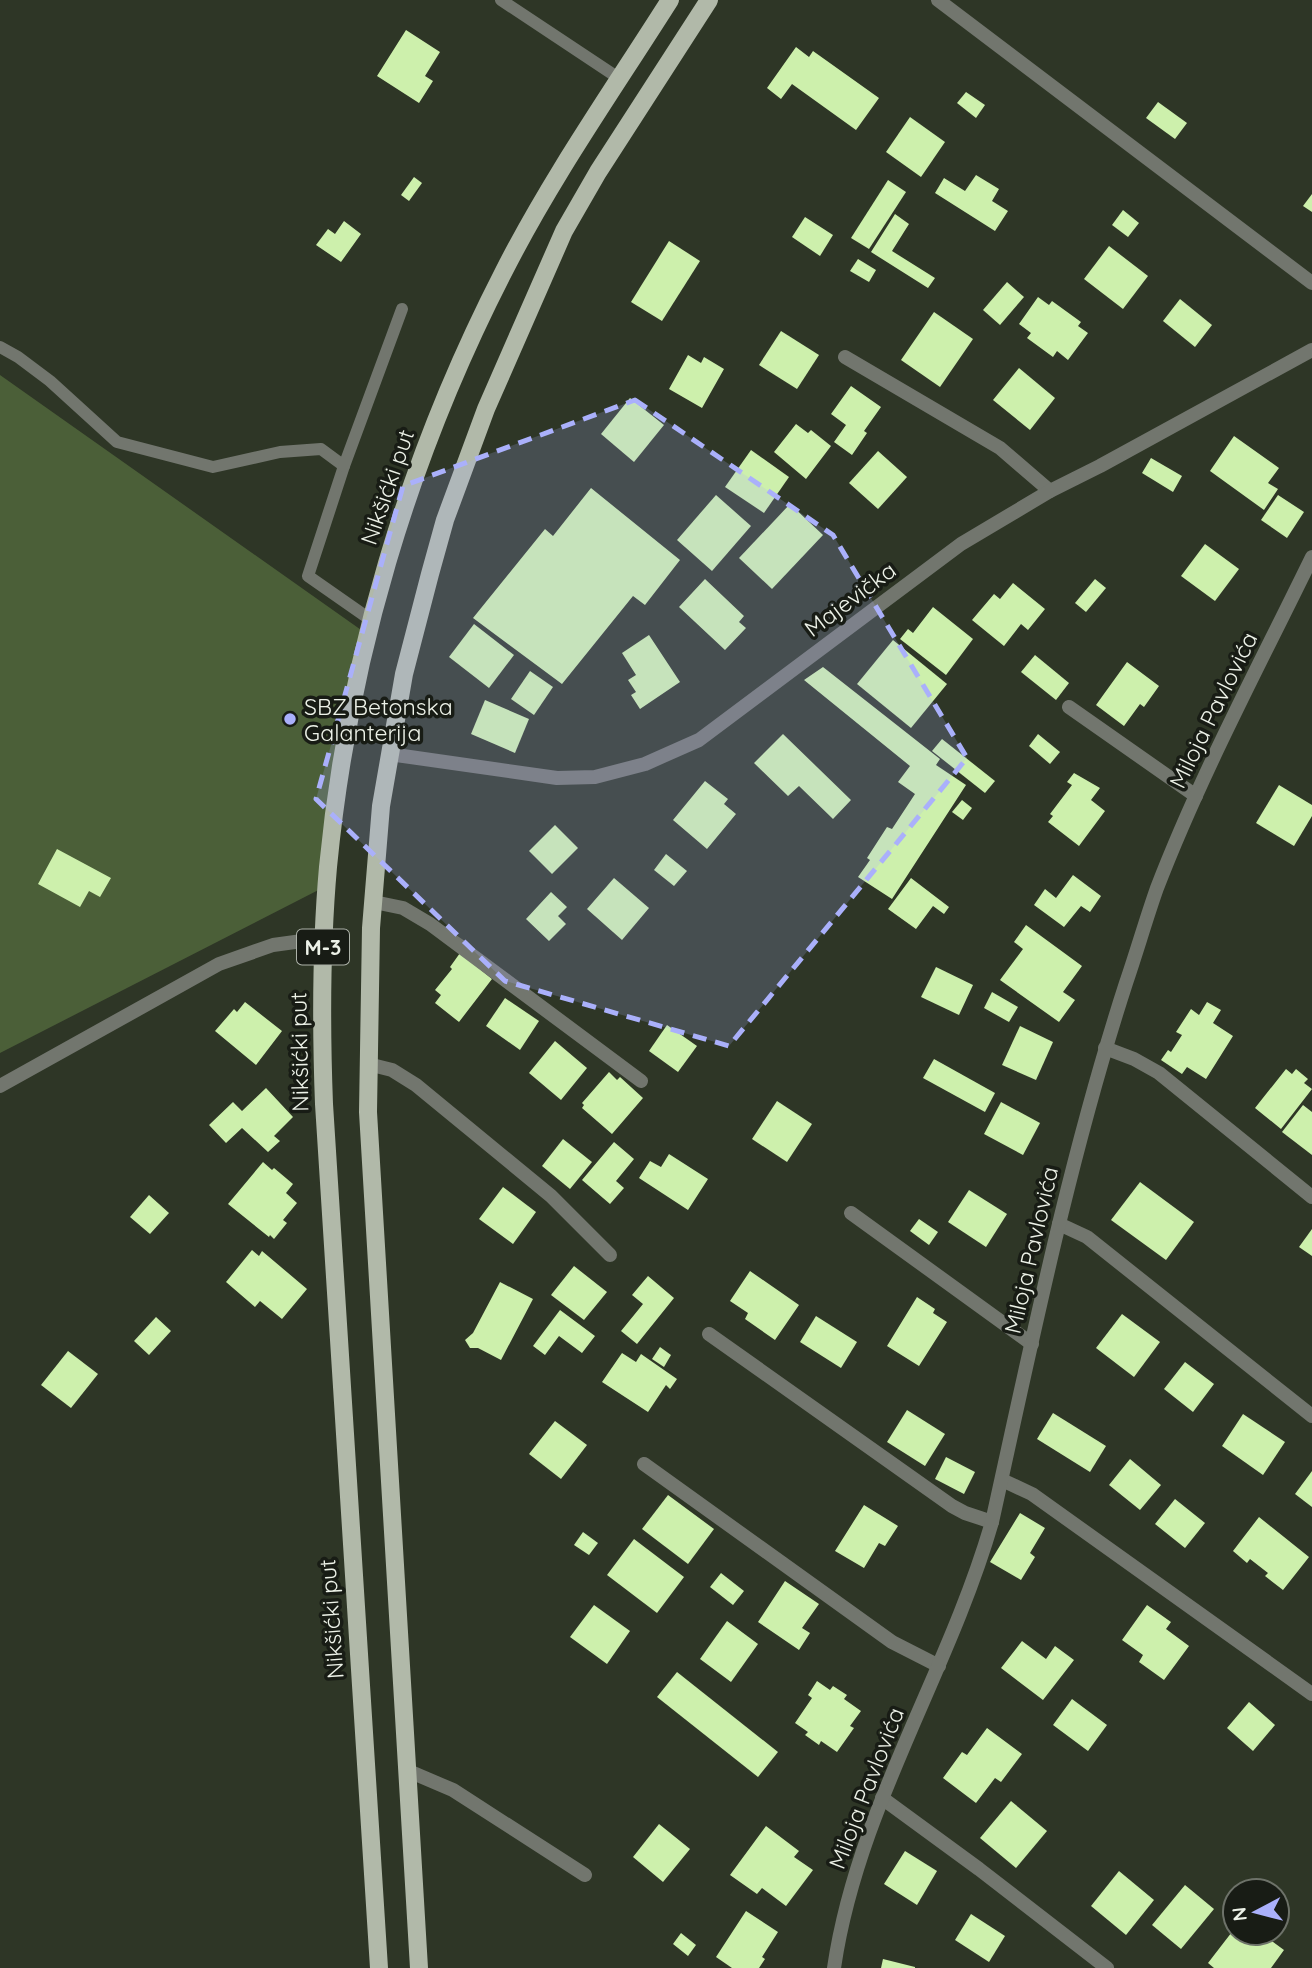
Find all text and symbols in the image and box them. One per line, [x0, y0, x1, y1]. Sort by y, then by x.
street label: Nikšićki put [354, 425, 420, 548]
street label: Majevička [798, 555, 902, 643]
street label: Miloja Pavlovića [1163, 627, 1263, 793]
place label: SBZ Betonska Galanterija [304, 692, 453, 747]
marker: SBZ Betonska Galanterija [282, 711, 298, 727]
road number: M-3 [297, 930, 349, 964]
street label: Nikšićki put [283, 992, 315, 1112]
street label: Miloja Pavlovića [998, 1164, 1064, 1336]
street label: Nikšićki put [312, 1558, 350, 1680]
street label: Miloja Pavlovića [822, 1703, 910, 1873]
north arrow [1221, 1877, 1291, 1947]
text: N [1226, 1906, 1252, 1922]

